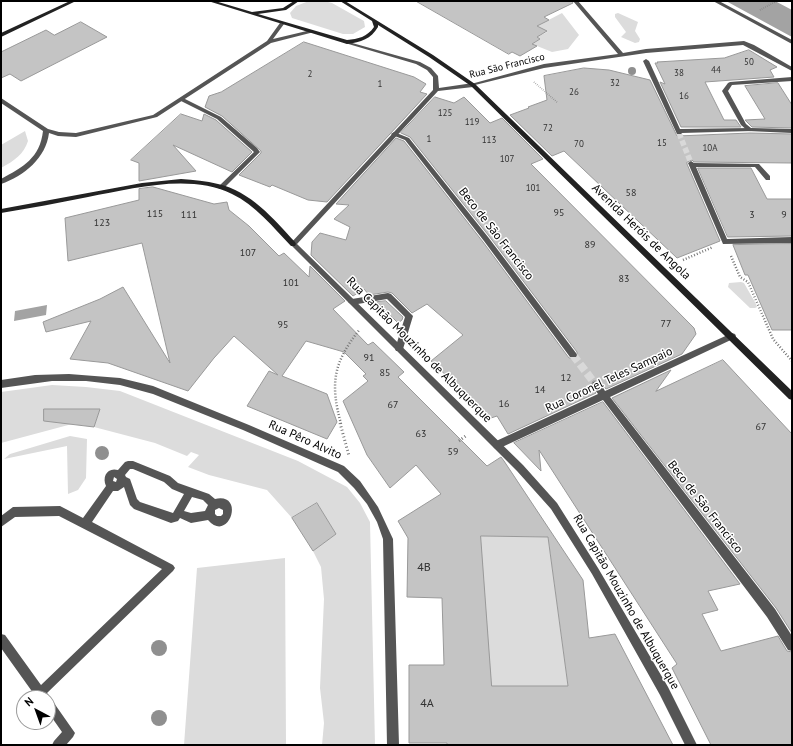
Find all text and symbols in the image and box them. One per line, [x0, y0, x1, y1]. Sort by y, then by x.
street label: Rua São Francisco [468, 51, 546, 81]
house number: 50 [744, 57, 754, 67]
house number: 44 [711, 65, 721, 75]
house number: 38 [674, 68, 684, 78]
house number: 2 [308, 69, 312, 79]
house number: 32 [610, 78, 620, 88]
house number: 1 [378, 79, 382, 89]
house number: 26 [569, 87, 579, 97]
house number: 16 [679, 91, 689, 101]
house number: 125 [438, 108, 452, 118]
house number: 119 [465, 117, 479, 127]
house number: 72 [543, 123, 553, 133]
house number: 1 [427, 134, 431, 144]
house number: 113 [482, 135, 496, 145]
house number: 15 [657, 138, 667, 148]
house number: 70 [574, 139, 584, 149]
house number: 10A [702, 143, 718, 153]
house number: 107 [500, 154, 514, 164]
street label: Avenida Heróis de Angola [589, 181, 693, 283]
house number: 101 [526, 183, 540, 193]
street label: Beco de São Francisco [455, 185, 537, 283]
house number: 58 [626, 187, 636, 199]
house number: 95 [554, 207, 564, 219]
house number: 115 [147, 208, 163, 220]
house number: 111 [181, 209, 197, 221]
house number: 3 [749, 209, 755, 221]
house number: 9 [781, 209, 787, 221]
house number: 123 [94, 217, 110, 229]
house number: 89 [585, 239, 595, 251]
house number: 107 [240, 247, 256, 259]
house number: 83 [619, 273, 629, 285]
street label: Rua Capitão Mouzinho de Albuquerque [343, 274, 495, 426]
house number: 101 [283, 277, 299, 289]
house number: 77 [661, 318, 671, 330]
house number: 95 [278, 319, 288, 331]
street label: Rua Coronel Teles Sampaio [543, 344, 675, 416]
house number: 91 [364, 352, 374, 364]
house number: 85 [380, 367, 390, 379]
house number: 12 [561, 372, 571, 384]
house number: 14 [535, 384, 545, 396]
house number: 16 [499, 398, 509, 410]
house number: 67 [388, 399, 398, 411]
street label: Rua Pêro Alvito [266, 417, 344, 463]
house number: 67 [756, 421, 766, 433]
house number: 63 [416, 428, 426, 440]
house number: 59 [448, 446, 458, 458]
street label: Beco de São Francisco [664, 458, 746, 556]
street label: Rua Capitão Mouzinho de Albuquerque [570, 512, 682, 692]
house number: 4B [417, 561, 431, 575]
north arrow [16, 690, 56, 730]
text: N [21, 694, 36, 709]
house number: 4A [420, 697, 434, 711]

